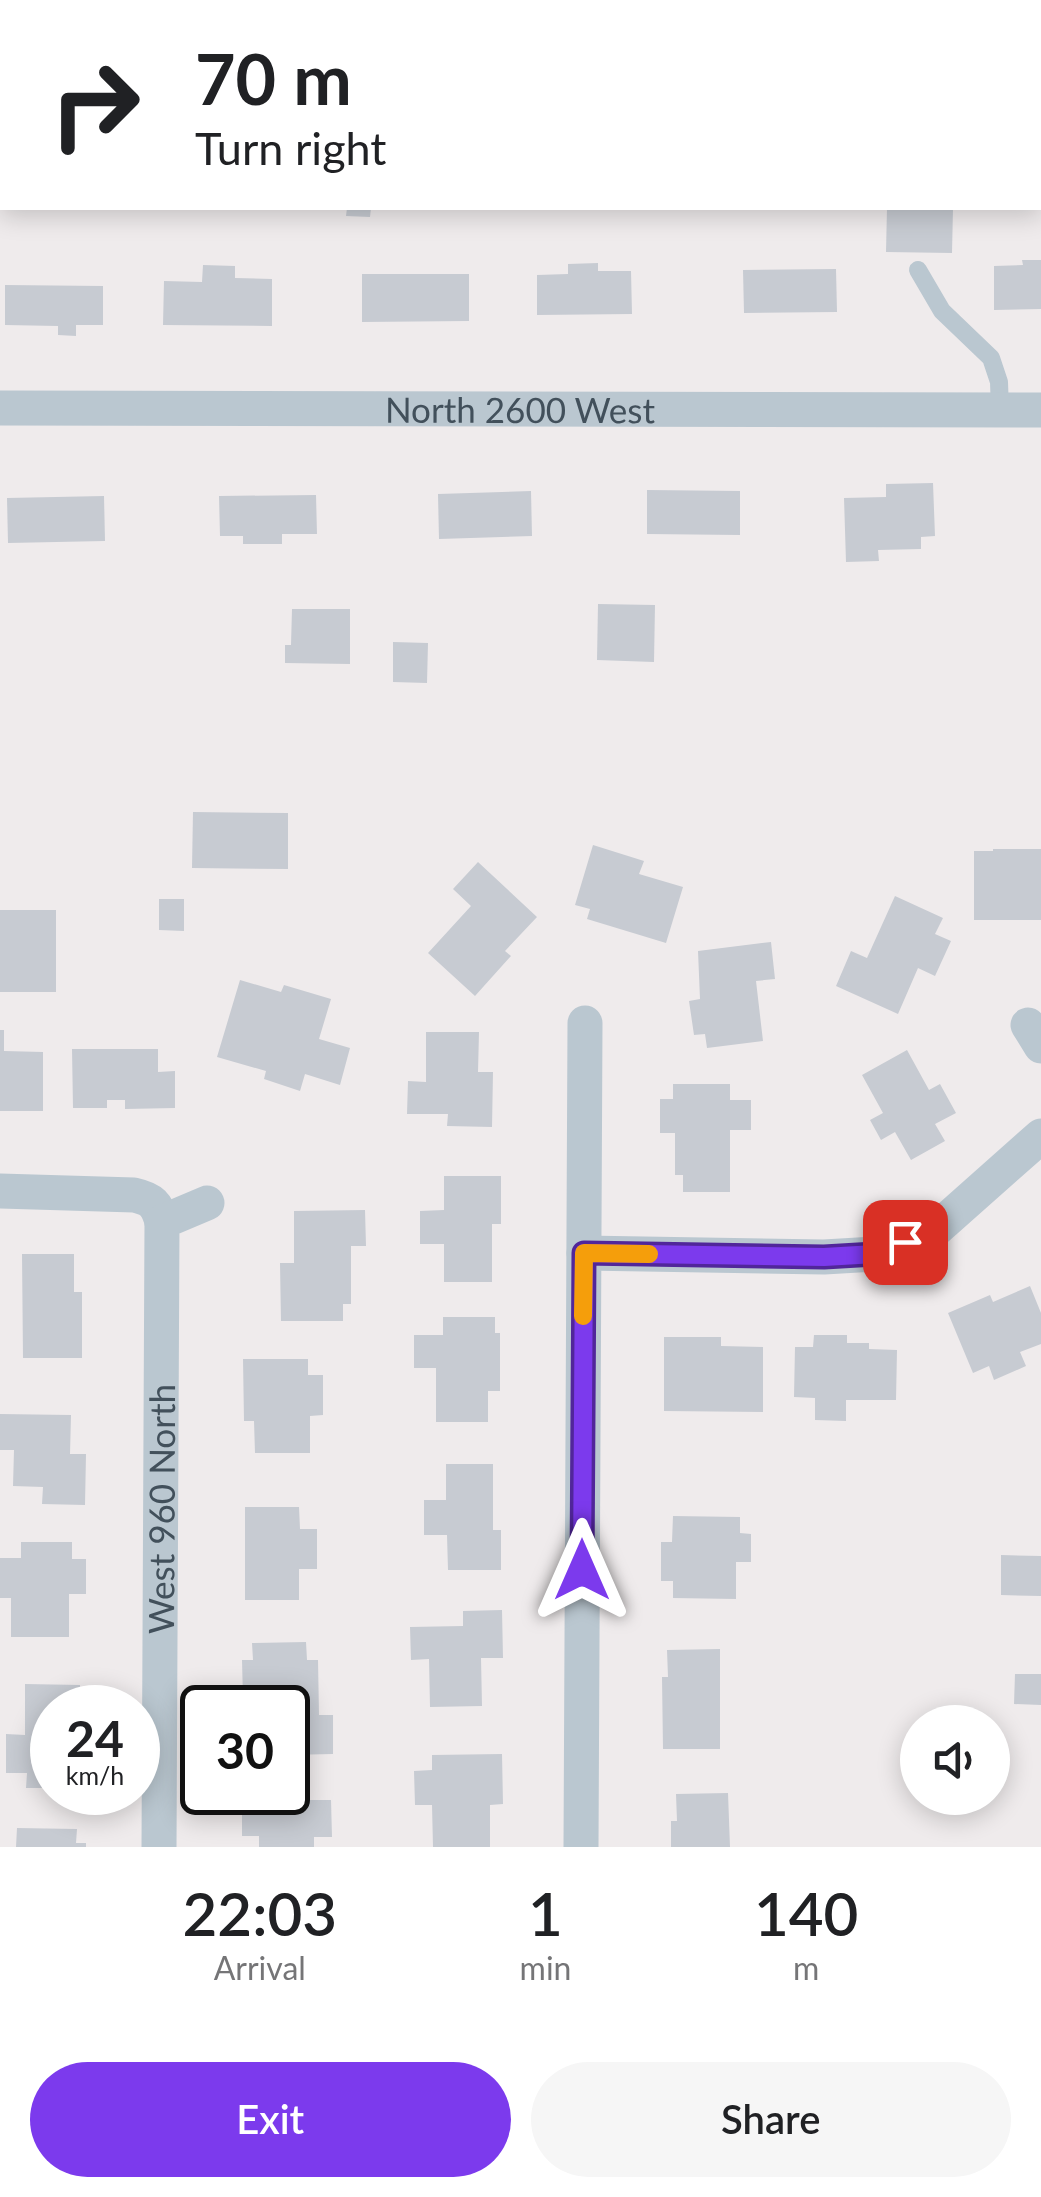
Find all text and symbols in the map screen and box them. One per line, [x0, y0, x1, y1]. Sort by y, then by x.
text: 70 m [195, 36, 352, 120]
icon: right [30, 40, 160, 170]
text: Turn right [195, 121, 386, 175]
street label: North 2600 West [385, 388, 656, 430]
pin [863, 1200, 948, 1285]
icon: arrive [878, 1215, 933, 1270]
street label: West 960 North [139, 1384, 182, 1634]
position arrow [530, 1518, 634, 1622]
speed limit sign: 30 [180, 1685, 310, 1815]
map controls [900, 1705, 1010, 1815]
button: sound [900, 1705, 1010, 1815]
text: 24 [66, 1708, 124, 1768]
text: km/h [66, 1760, 124, 1790]
text: 22:03 [183, 1877, 337, 1949]
text: 1 [528, 1877, 563, 1949]
text: 140 [754, 1877, 858, 1949]
text: Arrival [214, 1948, 306, 1987]
text: min [520, 1948, 571, 1987]
text: m [793, 1948, 819, 1987]
button: Exit [30, 2062, 511, 2177]
button: Share [531, 2062, 1011, 2177]

